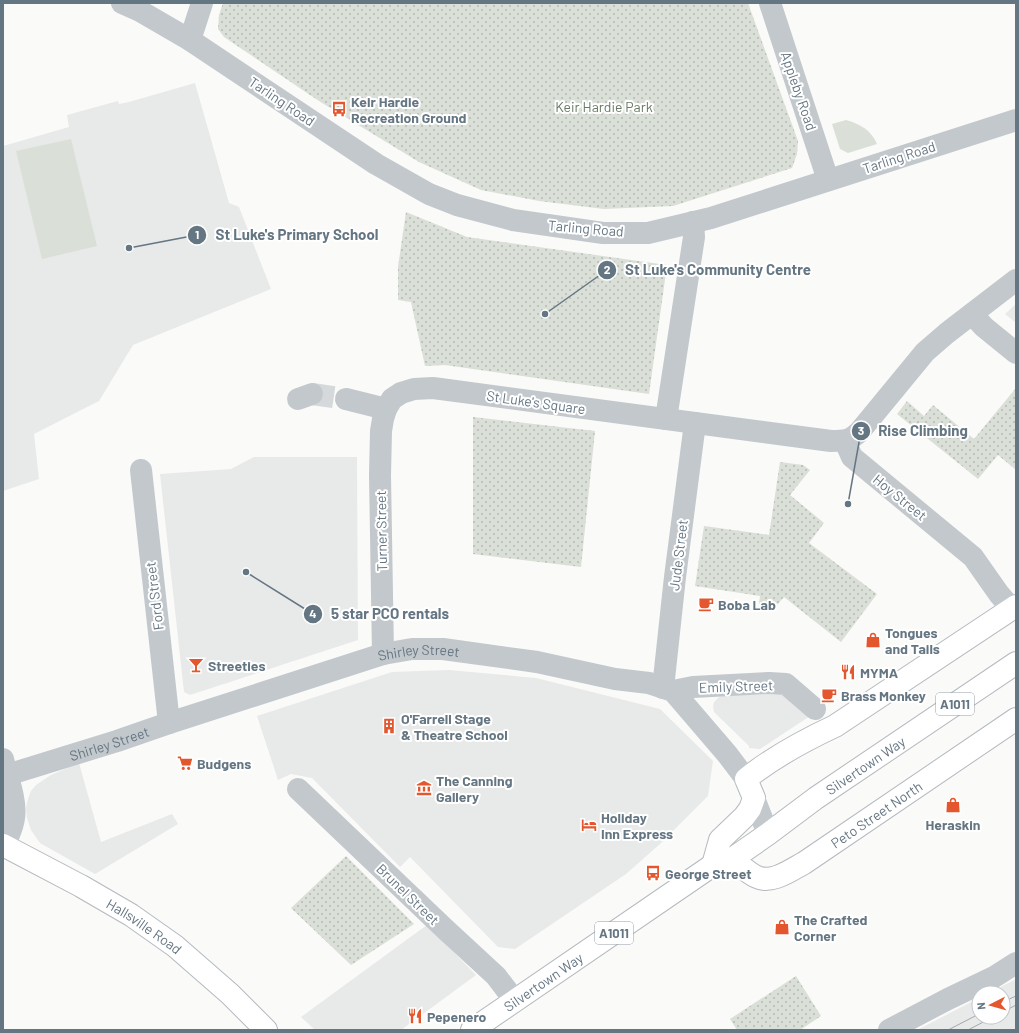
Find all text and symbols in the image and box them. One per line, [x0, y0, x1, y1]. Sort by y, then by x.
street label: Appleby Road [778, 49, 820, 133]
street label: Tarling Road [246, 73, 318, 129]
place label: Keir Hardie Recreation Ground [351, 93, 467, 126]
park label: Keir Hardie Park [555, 98, 653, 115]
bus stop icon: Keir Hardie Recreation Ground [330, 100, 348, 118]
street label: Tarling Road [860, 137, 938, 177]
street label: Tarling Road [548, 216, 624, 240]
callout: St Luke's Primary School [187, 221, 386, 248]
text: St Luke's Primary School [216, 225, 378, 243]
text: 1 [195, 227, 199, 241]
callout: St Luke's Community Centre [597, 257, 819, 284]
text: St Luke's Community Centre [625, 260, 811, 278]
text: 2 [604, 262, 611, 276]
street label: St Luke's Square [486, 387, 586, 417]
callout: Rise Climbing [851, 417, 976, 444]
text: Rise Climbing [878, 421, 968, 439]
text: 3 [858, 423, 864, 437]
street label: Hoy Street [870, 470, 930, 524]
street label: Turner Street [372, 490, 390, 572]
street label: Jude Street [665, 518, 691, 592]
street label: Ford Street [141, 561, 167, 631]
cafe icon: Boba Lab [697, 595, 715, 613]
place label: Boba Lab [718, 596, 776, 613]
callout: 5 star PCO rentals [303, 600, 457, 627]
text: 5 star PCO rentals [331, 604, 450, 622]
text: 4 [309, 606, 317, 620]
place label: Tongues and Tails [885, 624, 940, 657]
shop icon: Tongues and Tails [864, 631, 882, 649]
street label: Shirley Street [375, 640, 461, 664]
bar icon: Streeties [187, 656, 205, 674]
place label: Streeties [208, 657, 265, 674]
restaurant icon: MYMA [839, 663, 857, 681]
place label: MYMA [860, 664, 899, 681]
street label: Emily Street [699, 676, 773, 696]
cafe icon: Brass Monkey [820, 686, 838, 704]
place label: Brass Monkey [841, 687, 926, 704]
road number: A1011 [936, 693, 974, 715]
place label: O'Farrell Stage & Theatre School [401, 710, 508, 743]
building icon: O'Farrell Stage & Theatre School [380, 717, 398, 735]
street label: Shirley Street [67, 722, 151, 764]
street label: Silvertown Way [822, 732, 908, 798]
supermarket icon: Budgens [176, 754, 194, 772]
place label: Budgens [197, 755, 251, 772]
place label: The Canning Gallery [436, 772, 513, 805]
street label: Peto Street North [827, 777, 925, 851]
museum icon: The Canning Gallery [415, 779, 433, 797]
shop icon: Heraskin [944, 796, 962, 814]
place label: Holiday Inn Express [601, 809, 673, 842]
hotel icon: Holiday Inn Express [580, 816, 598, 834]
place label: Heraskin [926, 816, 980, 833]
street label: Brunel Street [373, 860, 443, 928]
bus stop icon: George Street [644, 864, 662, 882]
place label: George Street [665, 865, 752, 882]
street label: Hallsville Road [104, 894, 186, 957]
place label: The Crafted Corner [794, 911, 868, 944]
shop icon: The Crafted Corner [773, 918, 791, 936]
road number: A1011 [595, 922, 633, 944]
street label: Silvertown Way [500, 948, 586, 1014]
north arrow [971, 985, 1011, 1025]
text: N [974, 1002, 987, 1010]
restaurant icon: Pepenero [406, 1007, 424, 1025]
place label: Pepenero [427, 1008, 487, 1025]

